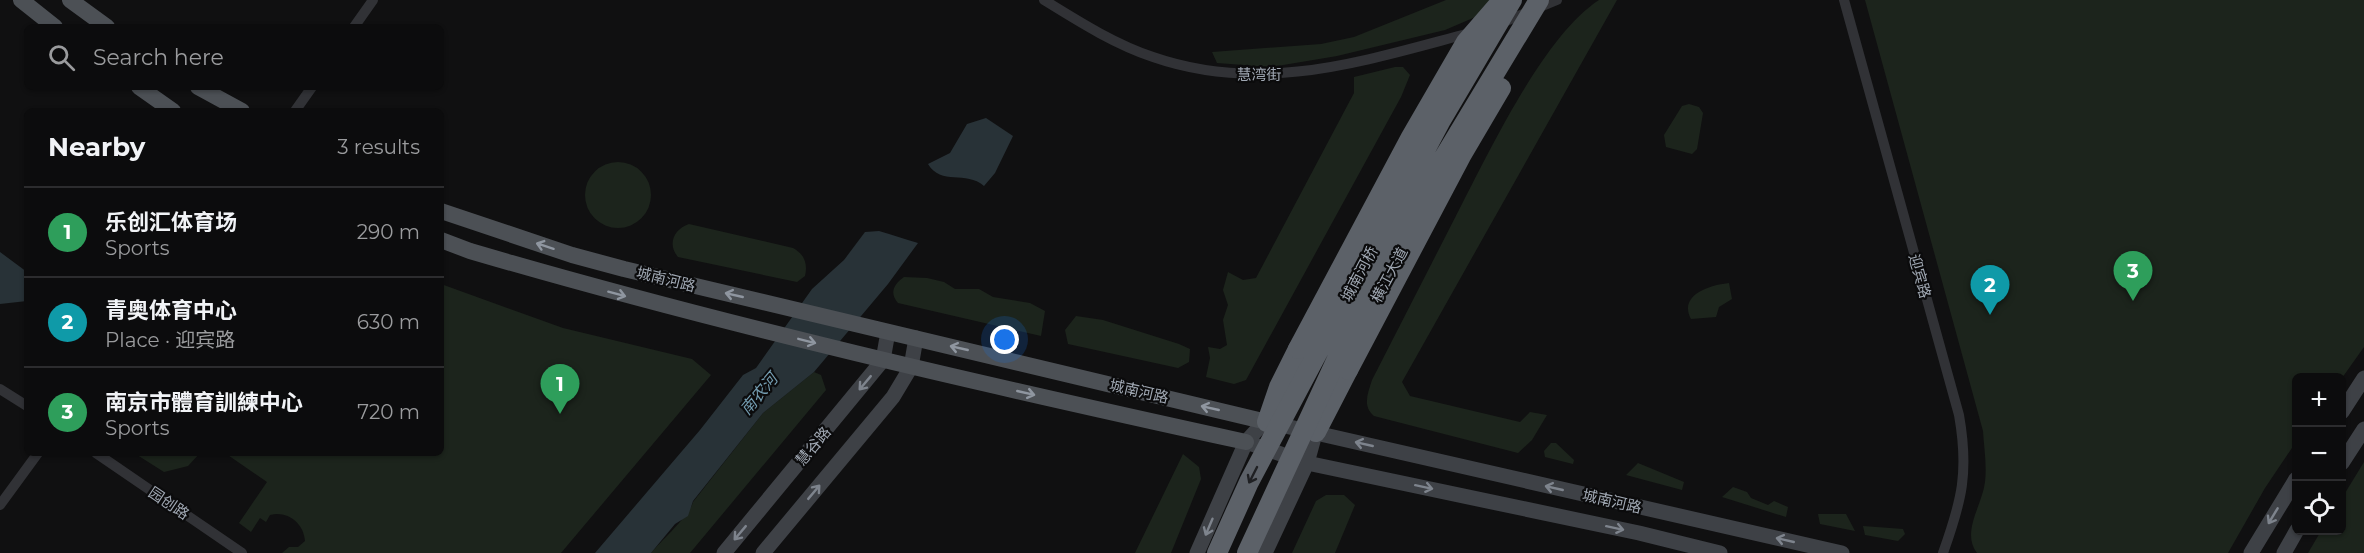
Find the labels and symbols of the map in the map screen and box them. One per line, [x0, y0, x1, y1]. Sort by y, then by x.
street label: 慧湾街 [1236, 65, 1282, 84]
one-way arrow [536, 240, 555, 251]
street label: 城南河桥 [1337, 243, 1381, 305]
street label: 横江大道 [1367, 244, 1411, 306]
street label: 迎宾路 [1905, 252, 1935, 300]
pin: 3 [2114, 252, 2152, 301]
street label: 城南河路 [635, 263, 697, 295]
pin: 2 [1970, 266, 2010, 315]
one-way arrow [608, 288, 627, 300]
one-way arrow [724, 289, 743, 301]
your location [990, 325, 1019, 354]
one-way arrow [797, 336, 816, 348]
one-way arrow [949, 342, 968, 354]
pin: 1 [540, 364, 580, 414]
water label: 南农河 [736, 367, 784, 418]
one-way arrow [858, 375, 871, 391]
street label: 城南河路 [1108, 375, 1170, 407]
one-way arrow [1015, 388, 1035, 399]
one-way arrow [1200, 402, 1220, 413]
street label: 慧谷路 [791, 423, 835, 469]
one-way arrow [1355, 437, 1374, 449]
one-way arrow [1247, 466, 1259, 483]
one-way arrow [1545, 481, 1564, 493]
one-way arrow [1414, 482, 1433, 494]
street label: 园创路 [145, 483, 193, 523]
one-way arrow [807, 485, 821, 500]
street label: 城南河路 [1581, 485, 1643, 517]
one-way arrow [2267, 507, 2279, 524]
one-way arrow [1203, 517, 1214, 535]
one-way arrow [1605, 523, 1624, 534]
one-way arrow [734, 525, 747, 541]
one-way arrow [1776, 534, 1795, 545]

